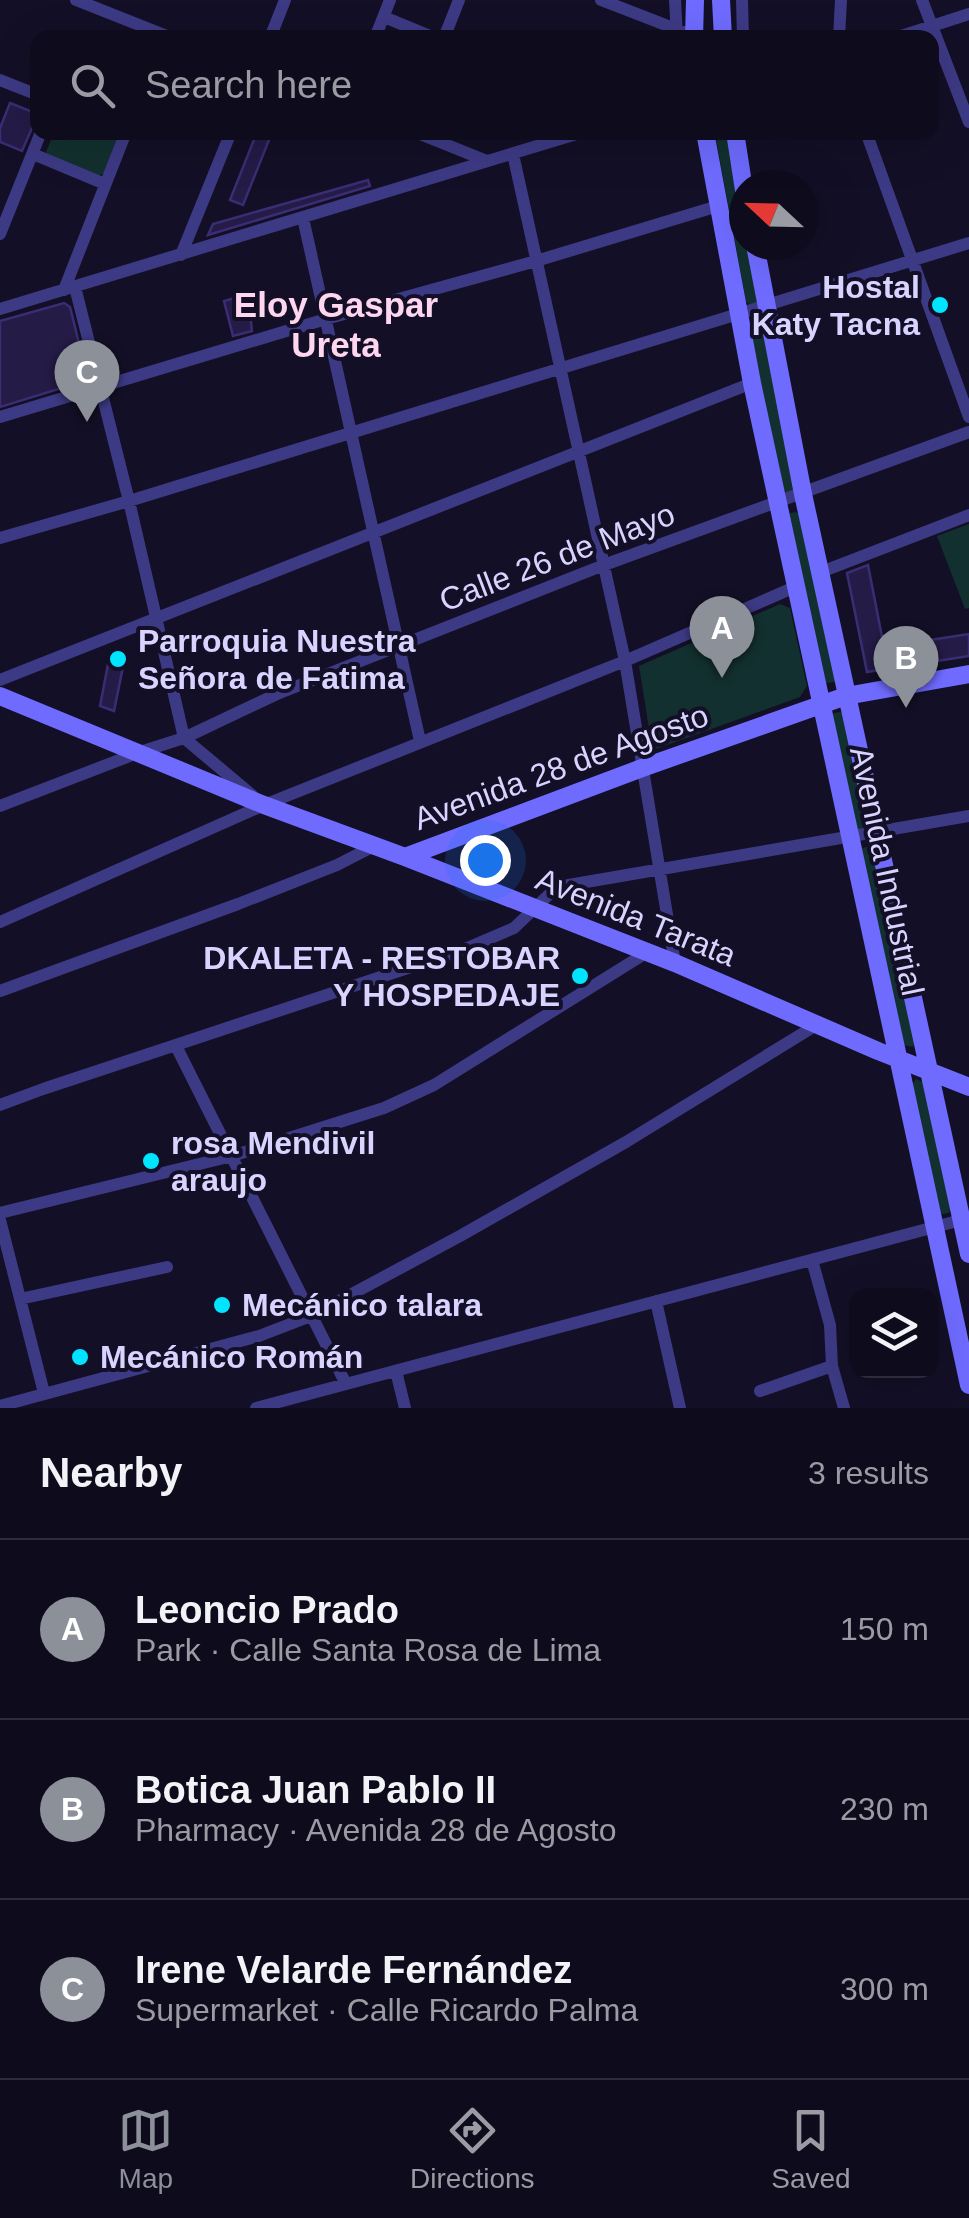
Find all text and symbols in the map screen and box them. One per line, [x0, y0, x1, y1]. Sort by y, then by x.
search box [30, 30, 939, 140]
icon: search [65, 58, 120, 113]
text: Search here [145, 64, 352, 106]
north arrow [729, 170, 819, 260]
place label: Hostal Katy Tacna [752, 269, 920, 342]
district label: Eloy Gaspar Ureta [234, 285, 439, 364]
marker: Hostal Katy Tacna [929, 294, 951, 316]
pin: C [54, 340, 120, 422]
street label: Calle 26 de Mayo [434, 496, 680, 618]
pin: A [690, 596, 754, 678]
place label: Parroquia Nuestra Señora de Fatima [138, 623, 416, 696]
pin: B [874, 626, 938, 708]
marker: Parroquia Nuestra Señora de Fatima [107, 648, 129, 670]
street label: Avenida 28 de Agosto [409, 697, 713, 837]
street label: Avenida Industrial [843, 743, 931, 999]
your location [460, 835, 511, 886]
street label: Avenida Tarata [531, 861, 741, 974]
place label: DKALETA - RESTOBAR Y HOSPEDAJE [203, 940, 560, 1013]
marker: DKALETA - RESTOBAR Y HOSPEDAJE [569, 965, 591, 987]
place label: rosa Mendivil araujo [171, 1125, 376, 1198]
marker: rosa Mendivil araujo [140, 1150, 162, 1172]
place label: Mecánico talara [242, 1287, 482, 1323]
map controls [849, 1288, 939, 1378]
button: layers [849, 1288, 939, 1378]
marker: Mecánico talara [211, 1294, 233, 1316]
place label: Mecánico Román [100, 1339, 363, 1375]
marker: Mecánico Román [69, 1346, 91, 1368]
text: Nearby [40, 1449, 182, 1496]
text: 3 results [808, 1455, 929, 1491]
text: Leoncio Prado [135, 1589, 399, 1631]
text: A [61, 1611, 84, 1647]
text: 150 m [840, 1611, 929, 1647]
text: Park · Calle Santa Rosa de Lima [135, 1632, 601, 1668]
text: Botica Juan Pablo II [135, 1769, 496, 1811]
text: B [61, 1791, 84, 1827]
text: 230 m [840, 1791, 929, 1827]
text: Pharmacy · Avenida 28 de Agosto [135, 1812, 617, 1848]
text: Irene Velarde Fernández [135, 1949, 572, 1991]
text: C [61, 1971, 84, 2007]
text: 300 m [840, 1971, 929, 2007]
text: Supermarket · Calle Ricardo Palma [135, 1992, 638, 2028]
tab: Map [118, 2103, 173, 2195]
tab: Directions [410, 2103, 535, 2195]
tab: Saved [771, 2103, 851, 2195]

